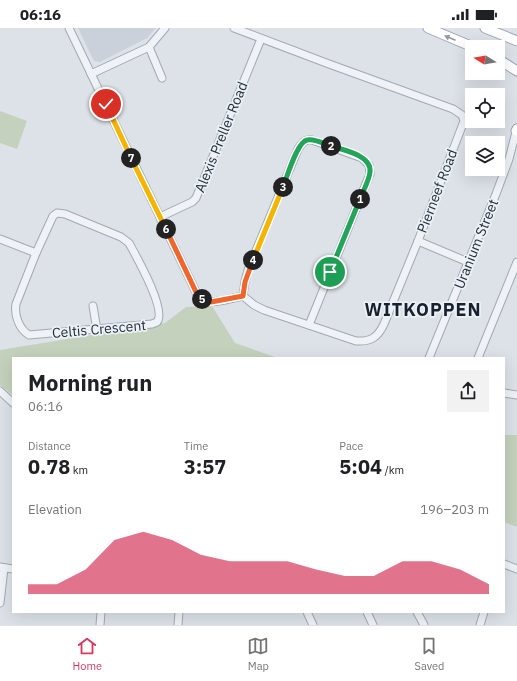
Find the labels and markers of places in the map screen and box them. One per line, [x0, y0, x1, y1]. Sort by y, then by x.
pin [89, 87, 123, 121]
pin: 2 [321, 136, 341, 156]
pin: 7 [121, 148, 141, 168]
pin: 3 [273, 177, 293, 197]
pin: 1 [350, 189, 370, 209]
pin: 6 [156, 219, 176, 239]
pin: 4 [243, 250, 263, 270]
pin [313, 255, 347, 289]
pin: 5 [192, 289, 212, 309]

